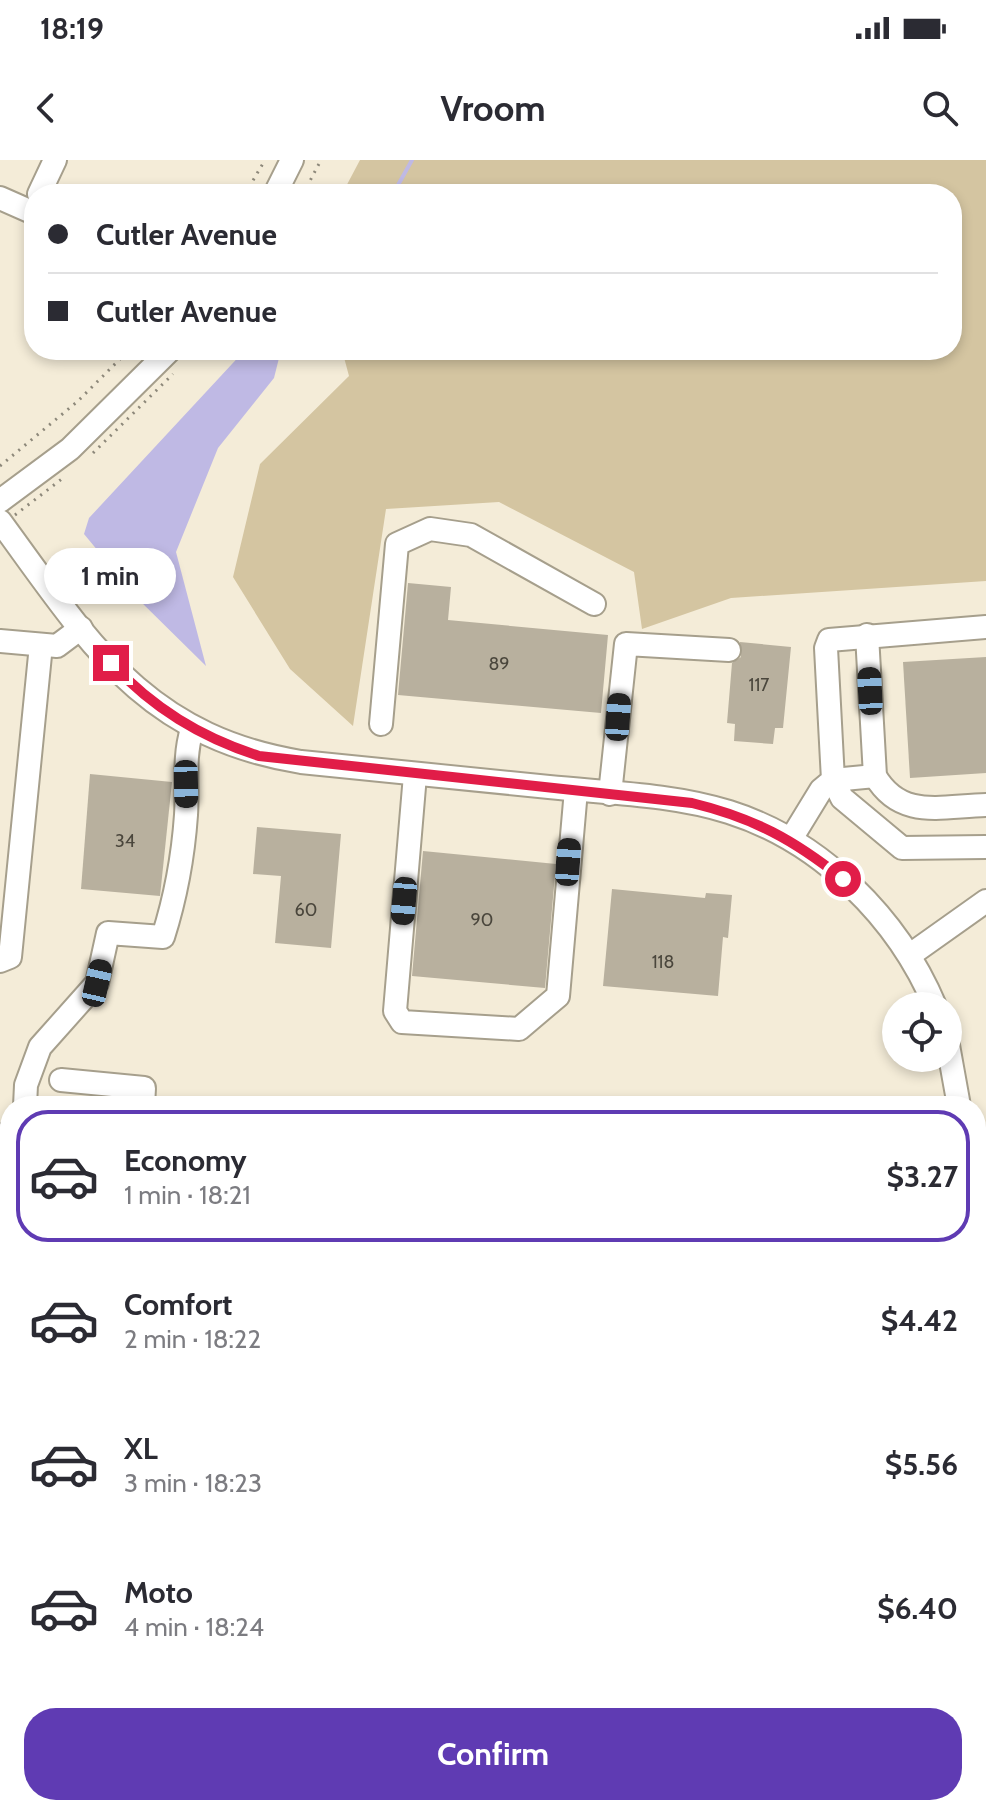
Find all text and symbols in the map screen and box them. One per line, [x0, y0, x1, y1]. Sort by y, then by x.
text: 18:19 [40, 10, 104, 47]
icon: back [24, 86, 68, 130]
text: Vroom [441, 86, 545, 130]
icon: search [918, 86, 962, 130]
text: Cutler Avenue [96, 216, 277, 253]
text: Cutler Avenue [96, 293, 277, 330]
callout: 1 min [45, 547, 177, 603]
text: 1 min [81, 560, 139, 592]
route end [93, 645, 129, 681]
house number: 89 [488, 653, 510, 675]
car [857, 666, 883, 716]
house number: 117 [749, 674, 769, 696]
car [604, 692, 632, 742]
car [174, 760, 198, 808]
house number: 34 [115, 830, 135, 852]
car [554, 837, 582, 887]
route start [825, 861, 861, 897]
car [390, 876, 418, 926]
house number: 60 [295, 899, 317, 921]
house number: 90 [471, 909, 493, 931]
house number: 118 [652, 951, 674, 973]
car [80, 957, 114, 1009]
map controls [882, 992, 962, 1072]
button: locate [882, 992, 962, 1072]
icon: car [28, 1140, 100, 1212]
text: Economy [124, 1142, 247, 1179]
text: $3.27 [887, 1158, 958, 1195]
text: 1 min · 18:21 [124, 1179, 251, 1211]
icon: car [28, 1284, 100, 1356]
text: Comfort [124, 1286, 232, 1323]
text: $4.42 [881, 1302, 958, 1339]
text: 2 min · 18:22 [124, 1323, 261, 1355]
icon: car [28, 1428, 100, 1500]
text: XL [124, 1430, 158, 1467]
text: $5.56 [885, 1446, 958, 1483]
text: 3 min · 18:23 [124, 1467, 262, 1499]
icon: car [28, 1572, 100, 1644]
text: Moto [124, 1574, 193, 1611]
text: $6.40 [877, 1590, 958, 1627]
text: 4 min · 18:24 [124, 1611, 264, 1643]
button: Confirm [24, 1708, 962, 1800]

